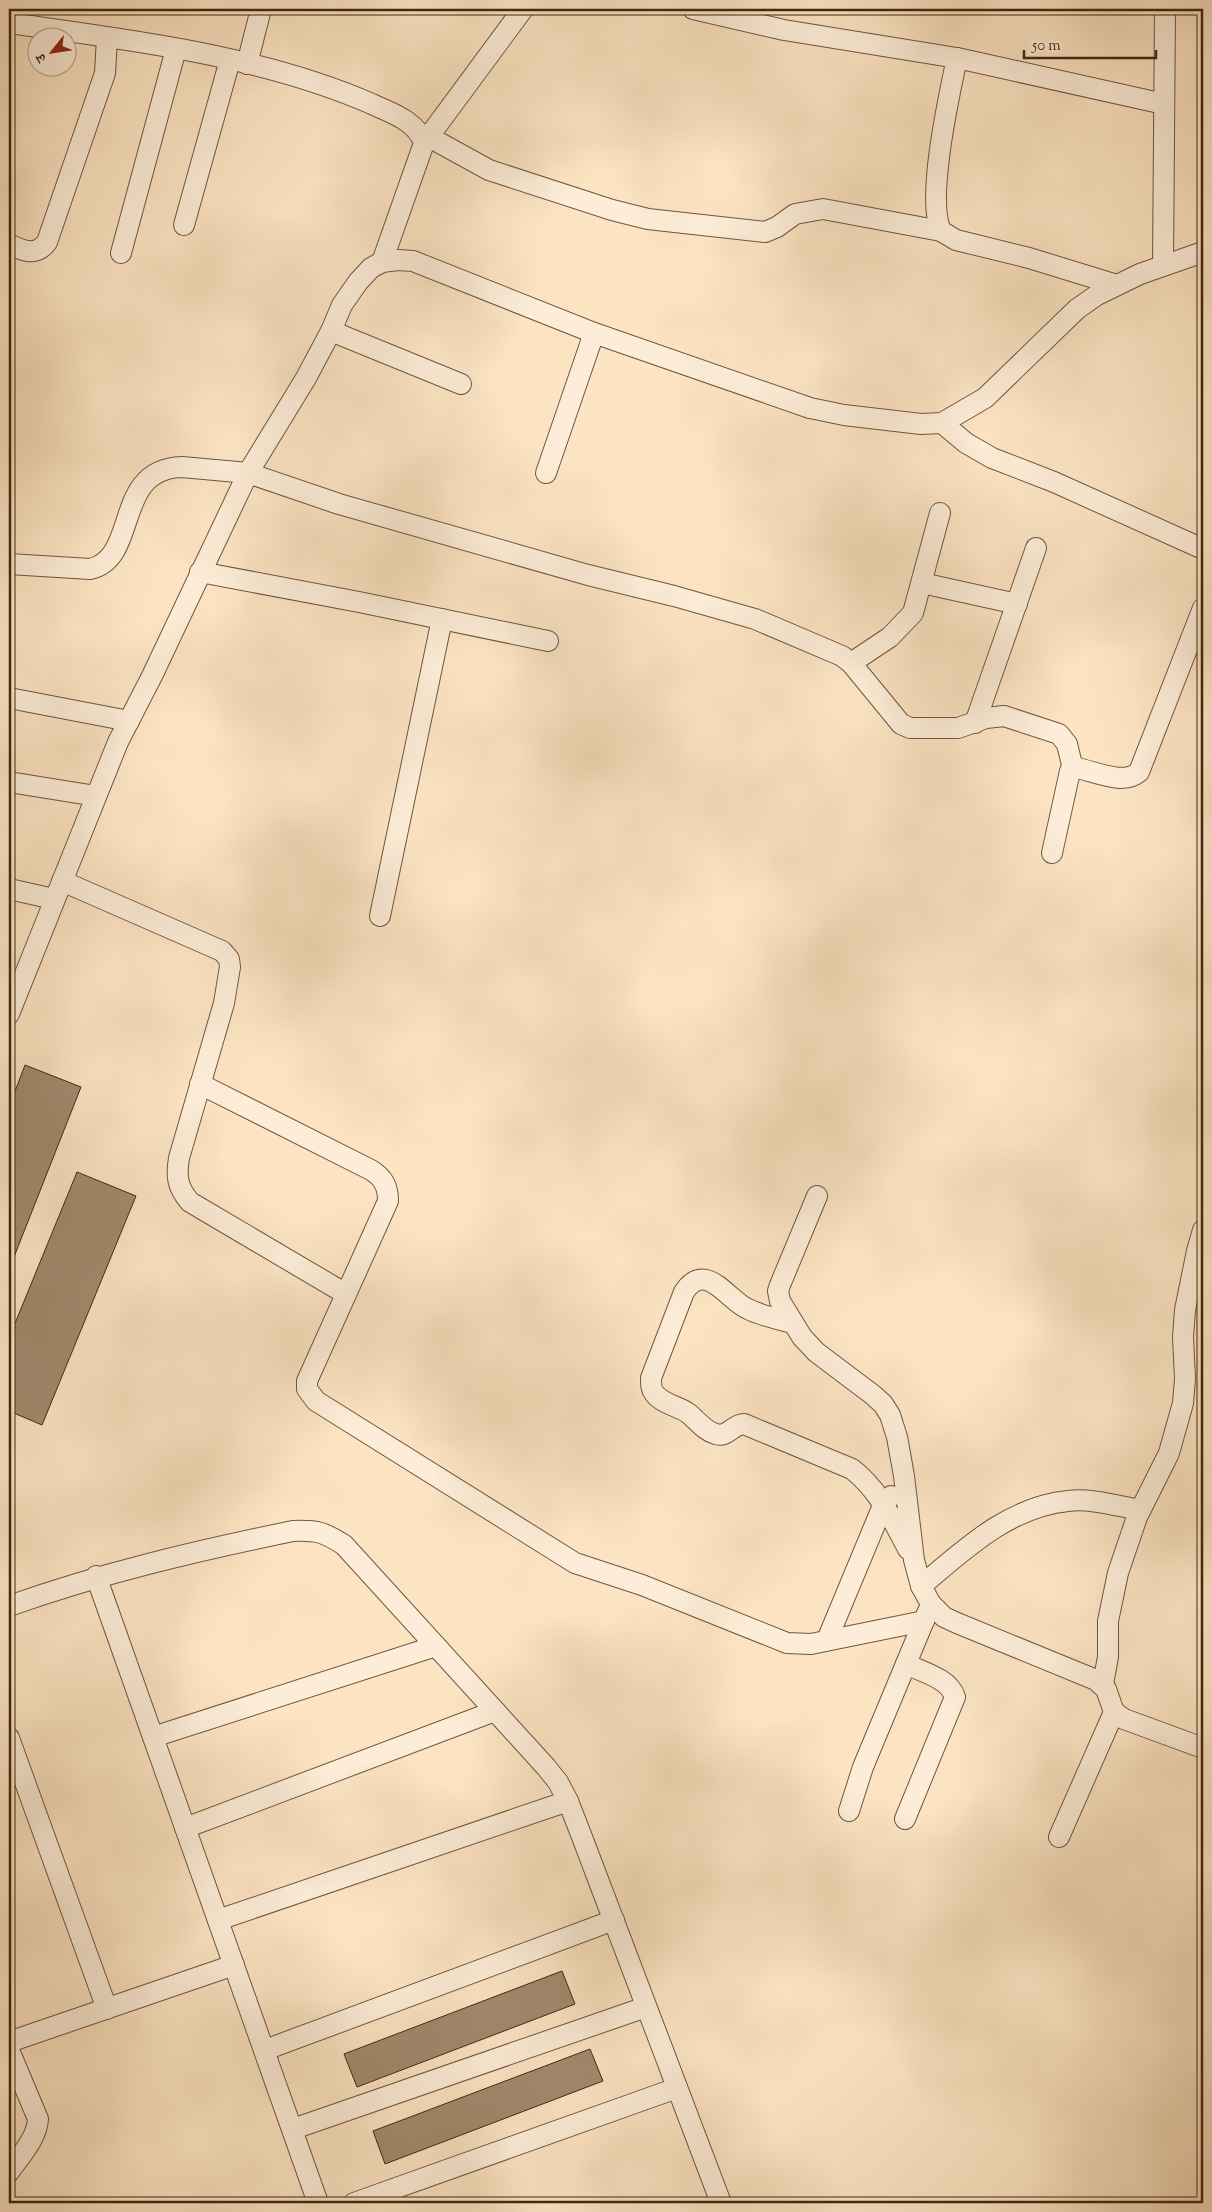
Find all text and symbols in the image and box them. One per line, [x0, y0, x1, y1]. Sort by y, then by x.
north arrow [28, 28, 78, 78]
scale bar [1024, 28, 1157, 60]
text: 50 m [1031, 36, 1061, 57]
text: उ [32, 49, 53, 66]

